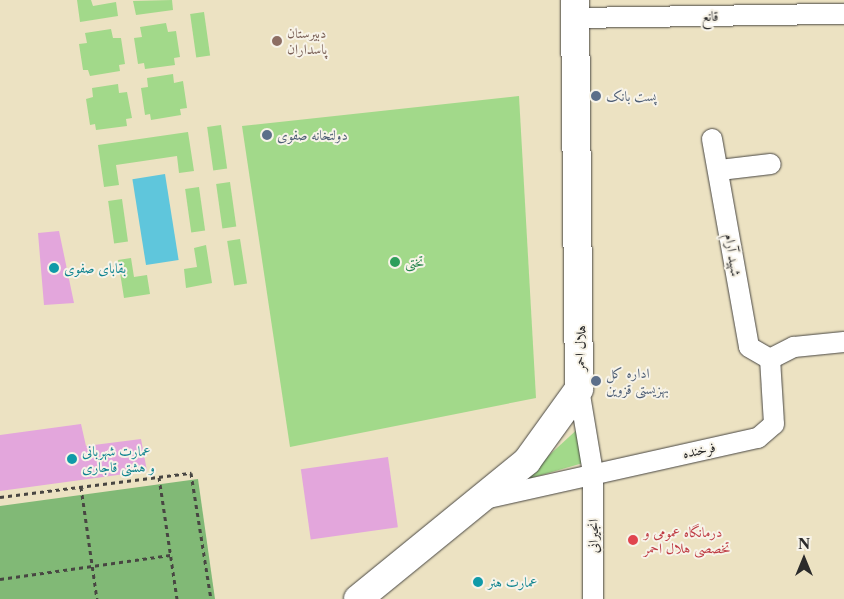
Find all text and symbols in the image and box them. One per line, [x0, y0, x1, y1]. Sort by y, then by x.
street label: قانع [701, 7, 719, 25]
place label: دبیرستان پاسداران [287, 25, 327, 58]
marker: دبیرستان پاسداران [271, 35, 283, 47]
place label: پست بانک [606, 88, 656, 104]
marker: پست بانک [590, 90, 602, 102]
place label: دولتخانه صفوی [277, 127, 348, 143]
marker: دولتخانه صفوی [261, 129, 273, 141]
street label: شهید آرام [721, 232, 745, 278]
place label: تختی [405, 254, 424, 270]
marker: تختی [389, 256, 401, 268]
place label: بقابای صفوی [64, 260, 126, 276]
marker: بقابای صفوی [48, 262, 60, 274]
street label: هلال احمر [571, 325, 589, 371]
place label: اداره کل بهزیستی قزوین [606, 365, 669, 398]
marker: اداره کل بهزیستی قزوین [590, 375, 602, 387]
street label: فرخنده [681, 438, 717, 462]
place label: عمارت شهربانی و هشتی قاجاری [82, 443, 155, 476]
marker: عمارت شهربانی و هشتی قاجاری [66, 453, 78, 465]
street label: انجیرانی [585, 519, 601, 553]
place label: درمانگاه عمومی و تخصصی هلال احمر [644, 524, 730, 556]
marker: درمانگاه عمومی و تخصصی هلال احمر [626, 533, 640, 547]
north arrow [779, 534, 829, 584]
text: N [798, 535, 810, 553]
place label: عمارت هنر [488, 574, 537, 590]
marker: عمارت هنر [472, 576, 484, 588]

